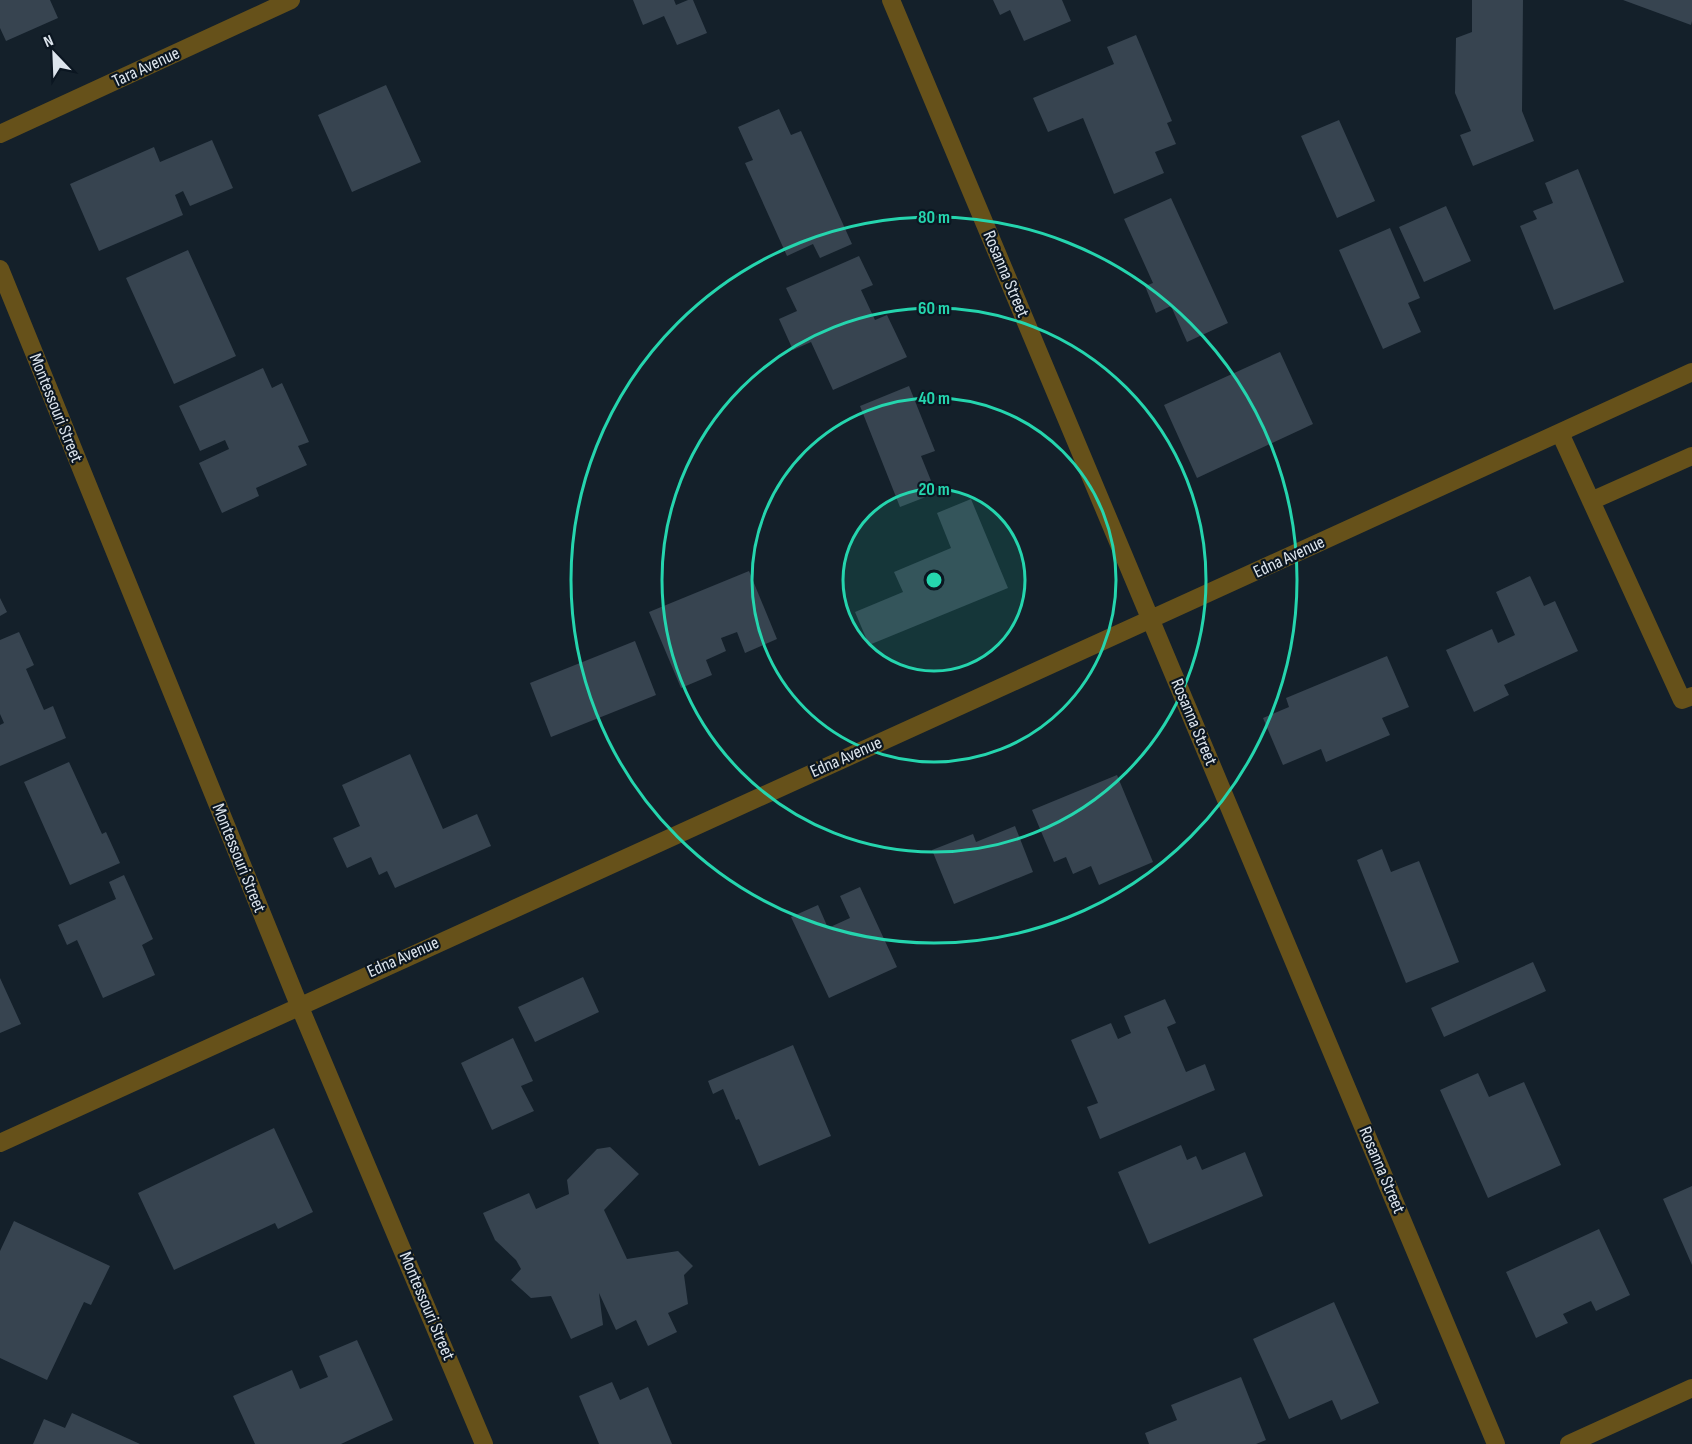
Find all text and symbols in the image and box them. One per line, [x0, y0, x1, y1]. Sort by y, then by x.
north arrow [24, 24, 84, 84]
text: N [41, 31, 56, 52]
street label: Tara Avenue [109, 42, 183, 92]
text: 80 m [918, 207, 950, 228]
street label: Rosanna Street [978, 228, 1034, 321]
text: 60 m [918, 298, 950, 319]
street label: Montessouri Street [25, 350, 88, 466]
text: 40 m [918, 388, 950, 409]
text: 20 m [918, 479, 950, 500]
street label: Edna Avenue [1250, 531, 1328, 583]
centre of rings [924, 570, 944, 590]
street label: Rosanna Street [1166, 676, 1222, 769]
street label: Edna Avenue [807, 732, 885, 782]
street label: Montessouri Street [208, 800, 271, 916]
street label: Edna Avenue [364, 932, 442, 982]
street label: Rosanna Street [1354, 1124, 1410, 1217]
street label: Montessouri Street [395, 1249, 459, 1364]

